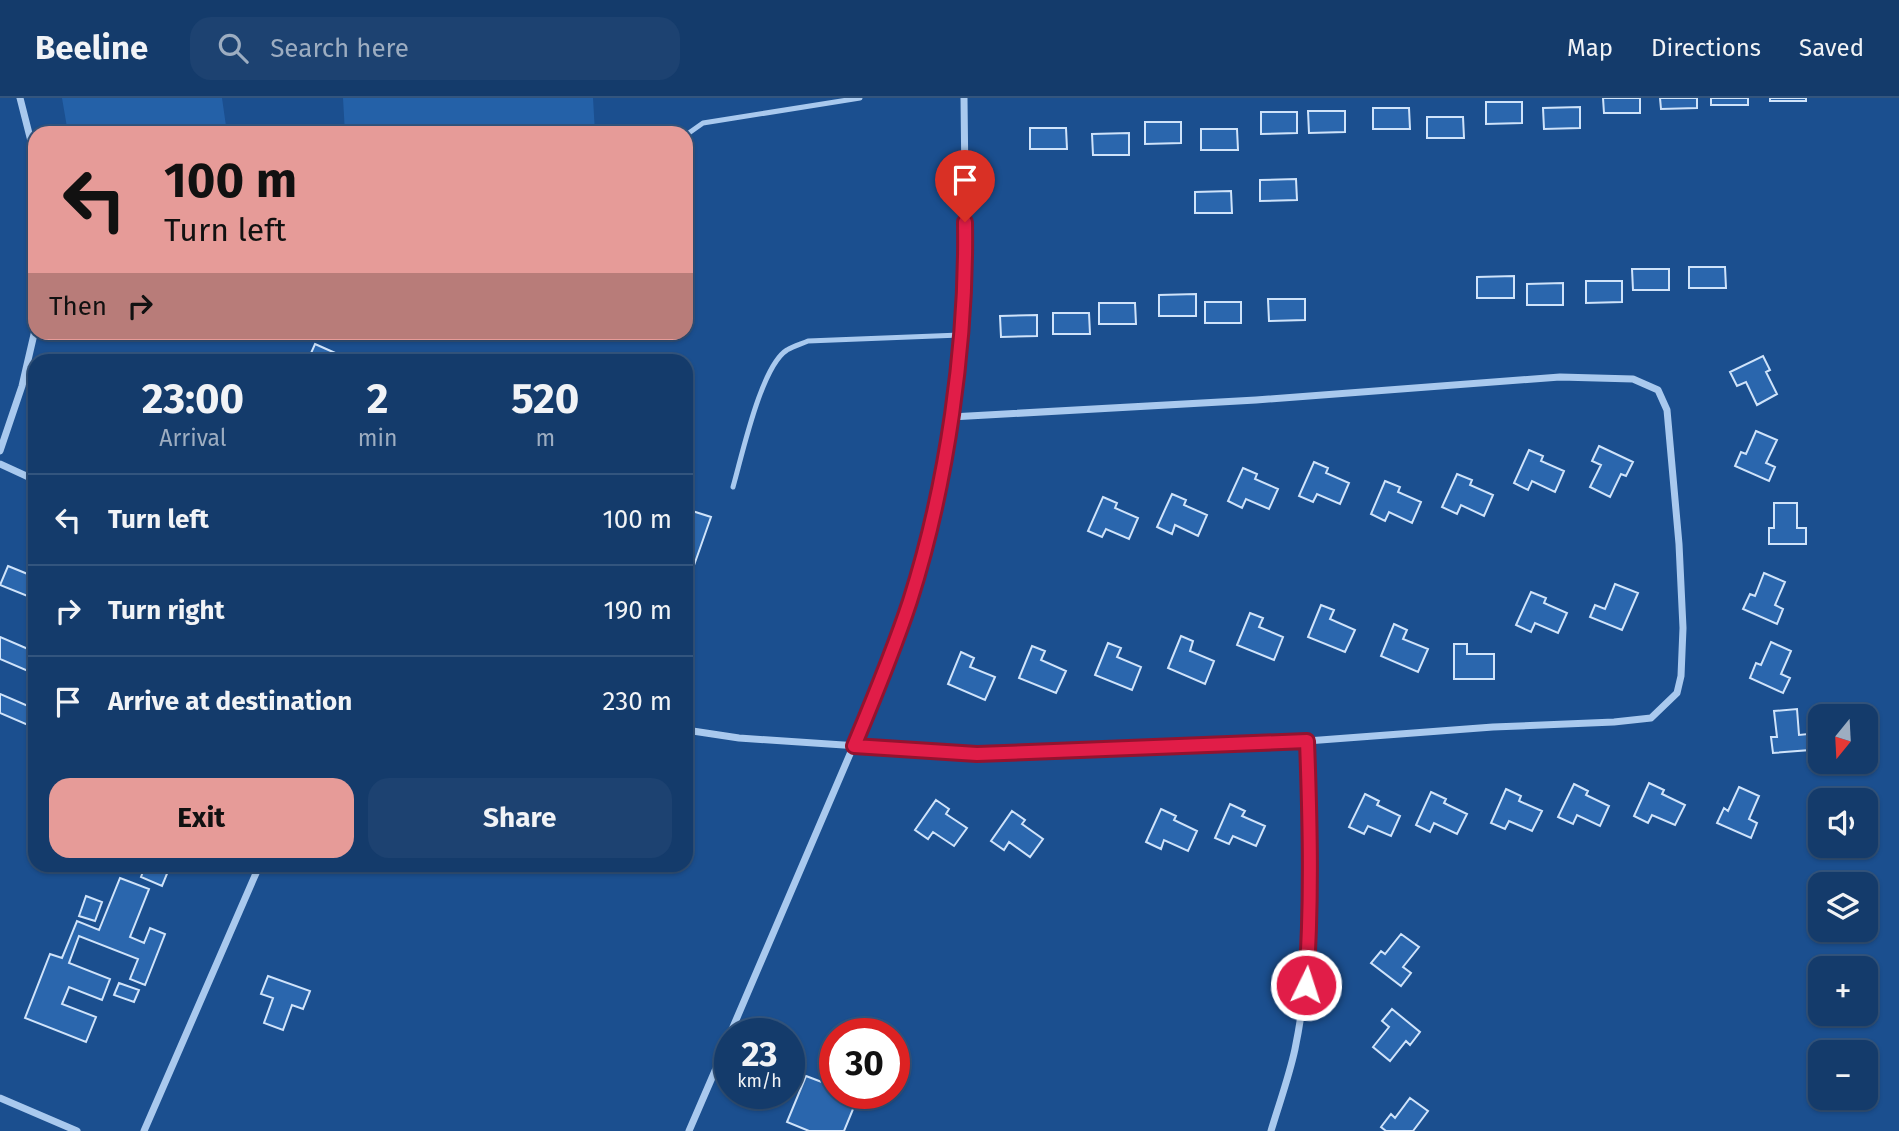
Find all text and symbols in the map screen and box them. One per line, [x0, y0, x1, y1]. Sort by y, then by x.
search box [190, 17, 680, 80]
text: Beeline [35, 28, 148, 68]
icon: search [214, 29, 252, 67]
text: Search here [270, 33, 409, 64]
text: Map [1567, 34, 1613, 62]
text: Directions [1651, 34, 1761, 62]
text: Saved [1799, 34, 1864, 62]
pin [935, 150, 995, 222]
text: 100 m [164, 151, 297, 210]
icon: left [49, 154, 140, 245]
icon: arrive [946, 161, 984, 199]
text: Turn left [164, 211, 286, 249]
icon: right [121, 287, 159, 325]
text: Then [49, 291, 107, 322]
text: 23:00 [142, 374, 244, 424]
text: 2 [367, 374, 389, 424]
text: 520 [511, 374, 579, 424]
text: Arrival [159, 424, 227, 452]
text: min [358, 424, 398, 452]
text: m [535, 424, 555, 452]
icon: left [49, 501, 87, 539]
text: Turn left [108, 504, 209, 535]
text: 100 m [603, 504, 672, 535]
icon: right [49, 592, 87, 630]
text: Turn right [108, 595, 225, 626]
text: 190 m [603, 595, 672, 626]
icon: arrive [49, 683, 87, 721]
text: Arrive at destination [108, 686, 352, 717]
text: 230 m [603, 686, 672, 717]
north arrow [1808, 704, 1878, 774]
map controls [1808, 704, 1878, 1110]
button: Exit [49, 778, 354, 858]
button: Share [368, 778, 672, 858]
button: sound [1808, 788, 1878, 858]
button: layers [1808, 872, 1878, 942]
position arrow [1269, 948, 1343, 1022]
button: + [1808, 956, 1878, 1026]
speed limit sign: 30 [819, 1018, 910, 1109]
text: 23 [741, 1033, 778, 1075]
button: − [1808, 1040, 1878, 1110]
text: km/h [737, 1070, 782, 1092]

